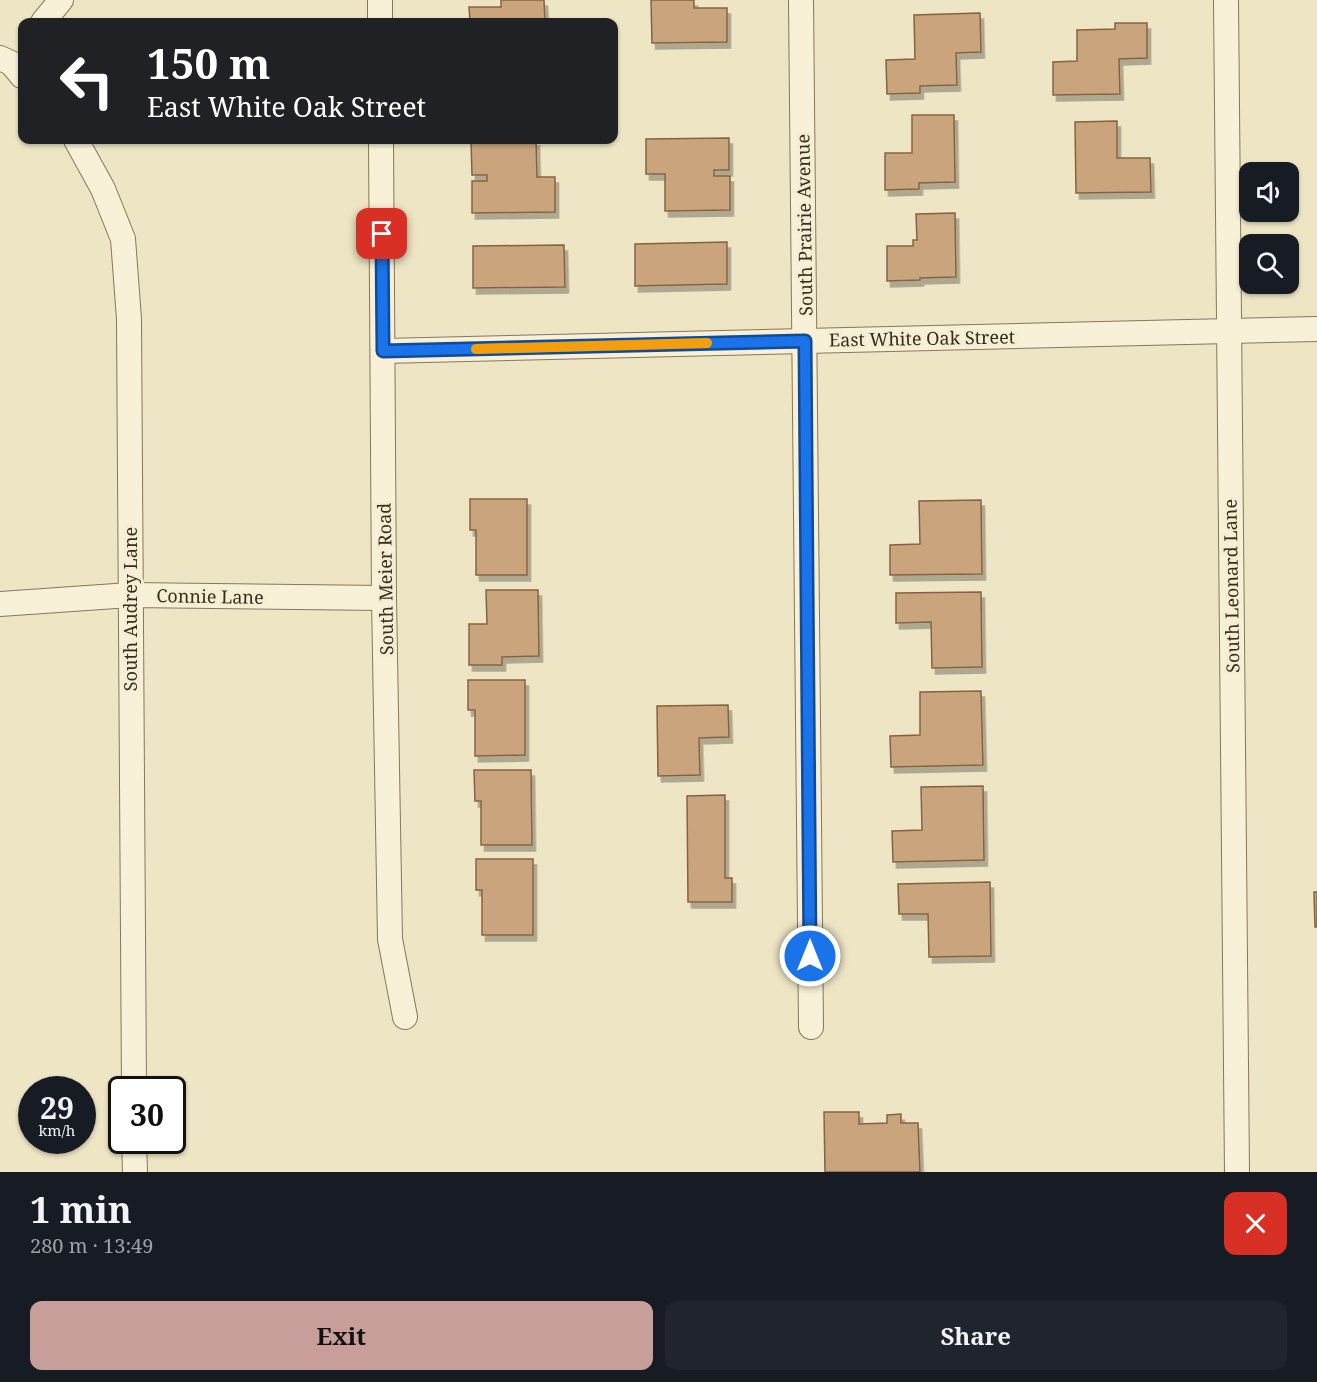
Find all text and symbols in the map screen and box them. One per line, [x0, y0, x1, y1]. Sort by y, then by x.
text: 150 m [147, 34, 271, 91]
icon: left [48, 42, 126, 120]
text: East White Oak Street [147, 88, 426, 125]
street label: South Prairie Avenue [790, 134, 818, 316]
map controls [1239, 162, 1299, 294]
button: sound [1239, 162, 1299, 222]
pin [356, 208, 407, 259]
icon: arrive [365, 217, 398, 250]
button: search [1239, 234, 1299, 294]
street label: East White Oak Street [829, 324, 1015, 352]
street label: South Leonard Lane [1217, 499, 1245, 673]
street label: South Meier Road [372, 503, 398, 655]
street label: South Audrey Lane [118, 527, 142, 691]
street label: Connie Lane [156, 583, 264, 609]
position arrow [778, 924, 842, 988]
speed limit sign: 30 [108, 1076, 186, 1154]
text: 29 [40, 1087, 74, 1128]
text: km/h [39, 1120, 75, 1140]
text: 1 min [30, 1185, 132, 1234]
button: close [1224, 1192, 1287, 1255]
text: 280 m · 13:49 [30, 1232, 153, 1259]
button: Exit [30, 1301, 653, 1370]
button: Share [665, 1301, 1287, 1370]

